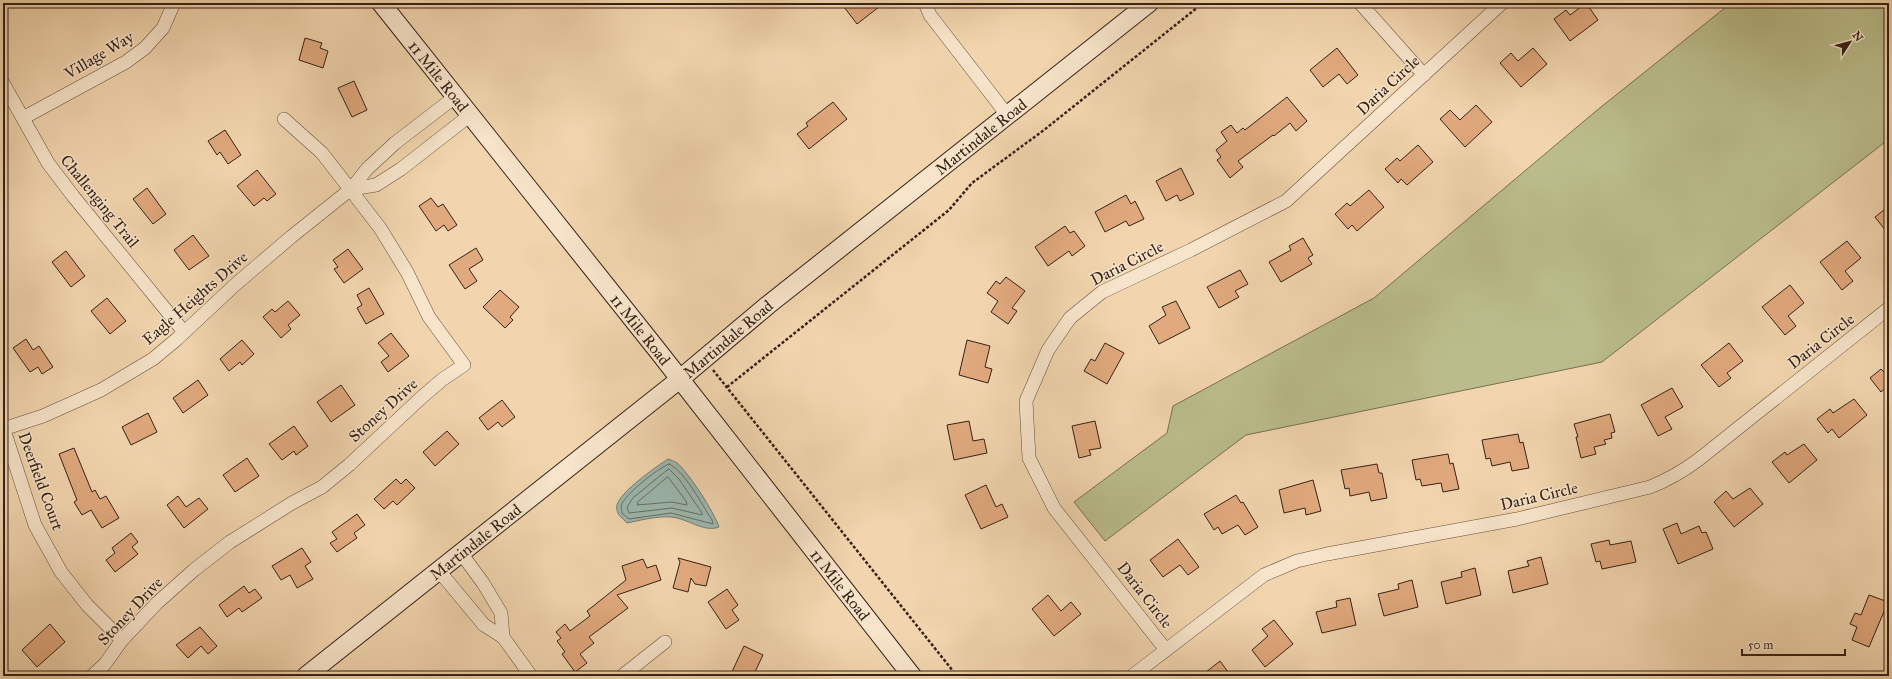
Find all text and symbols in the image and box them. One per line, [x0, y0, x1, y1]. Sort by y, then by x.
north arrow [1830, 22, 1870, 62]
street label: Village Way [60, 27, 138, 84]
text: N [1850, 29, 1866, 45]
street label: 11 Mile Road [405, 36, 473, 115]
street label: Daria Circle [1353, 51, 1424, 119]
street label: Martindale Road [931, 94, 1030, 178]
street label: Challenging Trail [56, 151, 144, 252]
street label: Daria Circle [1088, 236, 1167, 289]
street label: Eagle Heights Drive [139, 247, 252, 350]
street label: 11 Mile Road [607, 290, 675, 369]
street label: Martindale Road [679, 296, 776, 382]
street label: Daria Circle [1784, 309, 1858, 373]
street label: Stoney Drive [345, 374, 422, 446]
street label: Deerfield Court [14, 429, 68, 533]
street label: Daria Circle [1498, 478, 1580, 514]
street label: Martindale Road [426, 500, 525, 584]
street label: 11 Mile Road [807, 545, 874, 624]
street label: Daria Circle [1113, 558, 1177, 632]
street label: Stoney Drive [94, 573, 167, 649]
scale bar [1742, 631, 1845, 657]
text: 50 m [1748, 638, 1773, 652]

